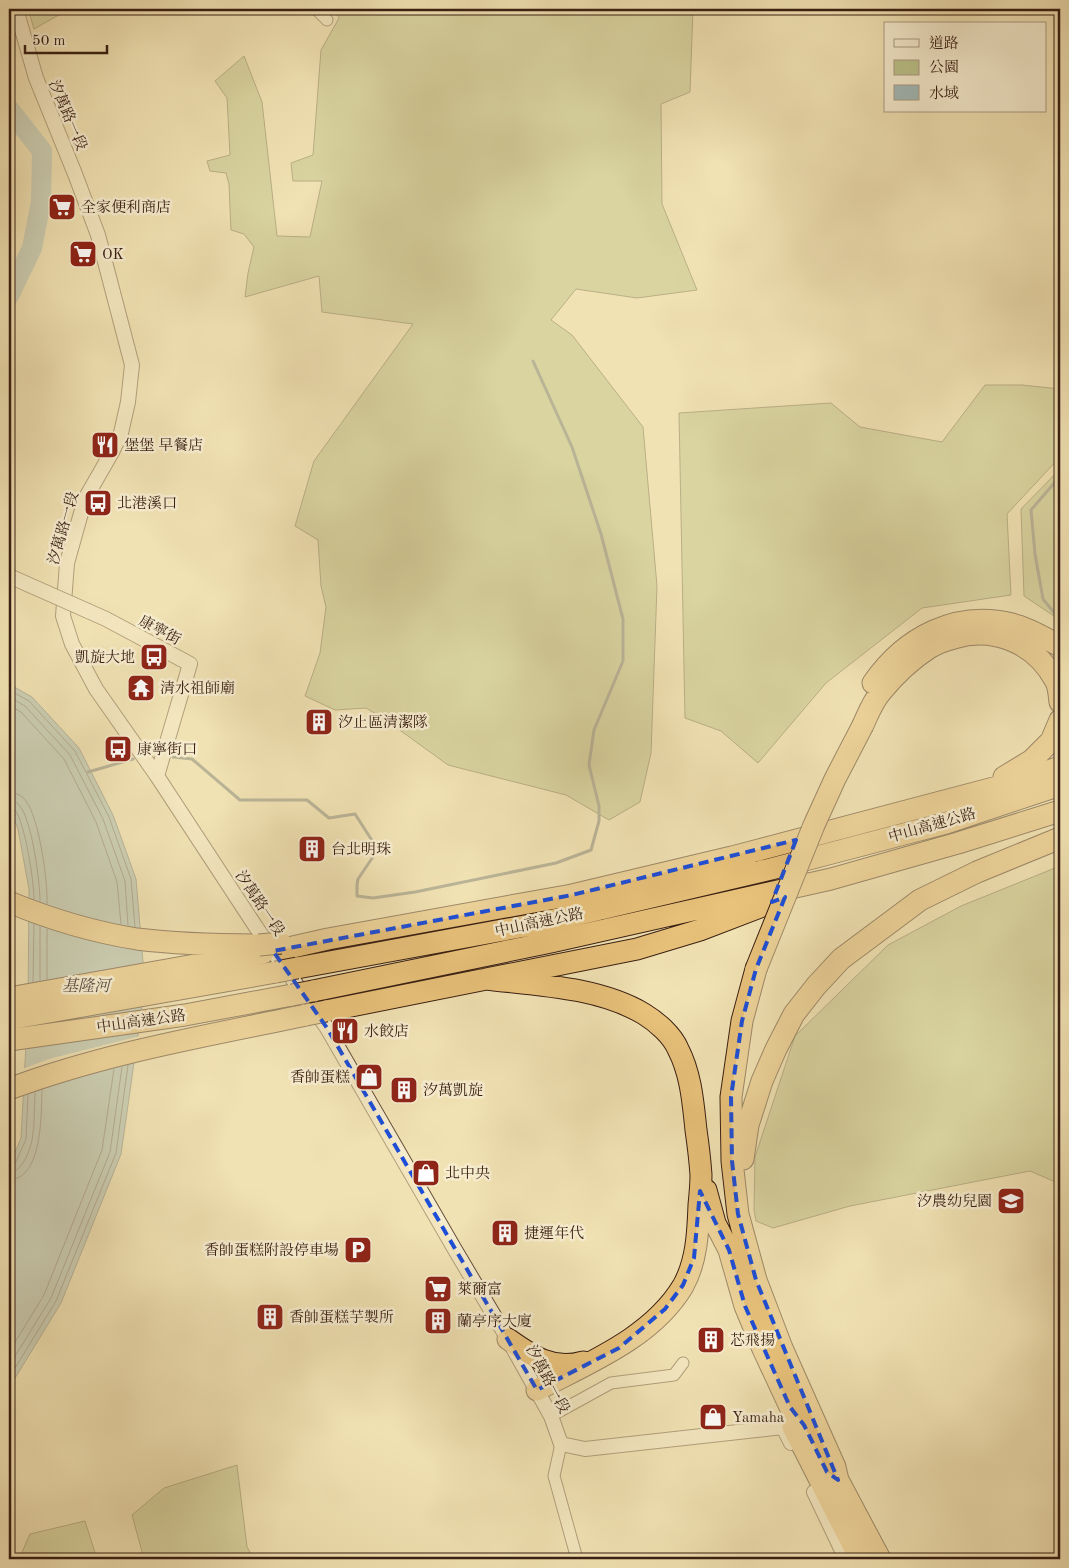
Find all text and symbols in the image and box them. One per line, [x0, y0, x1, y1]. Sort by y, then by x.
scale bar [25, 22, 108, 54]
legend [884, 22, 1046, 112]
text: 50 m [32, 34, 66, 49]
text: 道路 [929, 35, 959, 52]
text: 公園 [929, 59, 959, 76]
street label: 汐萬路一段 [45, 77, 90, 153]
text: 水域 [929, 85, 959, 102]
supermarket icon: 全家便利商店 [47, 192, 77, 222]
place label: 全家便利商店 [81, 199, 171, 216]
supermarket icon: OK [68, 239, 98, 269]
place label: OK [102, 248, 124, 263]
restaurant icon: 堡堡 早餐店 [90, 430, 120, 460]
place label: 堡堡 早餐店 [124, 437, 203, 454]
bus stop icon: 北港溪口 [83, 488, 113, 518]
street label: 汐萬路一段 [45, 490, 82, 567]
place label: 北港溪口 [117, 495, 177, 512]
street label: 康寧街 [136, 611, 184, 649]
bus stop icon: 凱旋大地 [139, 642, 169, 672]
place label: 凱旋大地 [75, 649, 135, 666]
temple icon: 清水祖師廟 [126, 673, 156, 703]
place label: 清水祖師廟 [160, 680, 235, 697]
building icon: 汐止區清潔隊 [304, 707, 334, 737]
place label: 汐止區清潔隊 [338, 714, 428, 731]
bus stop icon: 康寧街口 [103, 734, 133, 764]
place label: 康寧街口 [137, 740, 197, 758]
street label: 中山高速公路 [887, 805, 978, 846]
building icon: 台北明珠 [297, 834, 327, 864]
place label: 台北明珠 [331, 841, 391, 858]
street label: 汐萬路一段 [232, 867, 288, 939]
street label: 中山高速公路 [493, 905, 585, 940]
water label: 基隆河 [62, 977, 113, 995]
street label: 中山高速公路 [95, 1007, 187, 1036]
restaurant icon: 水餃店 [330, 1016, 360, 1046]
place label: 水餃店 [364, 1023, 409, 1040]
shop icon: 香帥蛋糕 [354, 1062, 384, 1092]
place label: 香帥蛋糕 [290, 1069, 350, 1086]
building icon: 汐萬凱旋 [389, 1075, 419, 1105]
place label: 汐萬凱旋 [423, 1082, 483, 1099]
shop icon: 北中央 [411, 1158, 441, 1188]
place label: 北中央 [445, 1165, 490, 1182]
school or university icon: 汐農幼兒園 [996, 1186, 1026, 1216]
place label: 汐農幼兒園 [917, 1193, 992, 1210]
building icon: 捷運年代 [490, 1218, 520, 1248]
place label: 捷運年代 [524, 1225, 584, 1242]
parking icon: 香帥蛋糕附設停車場 [343, 1235, 373, 1265]
place label: 香帥蛋糕附設停車場 [204, 1242, 339, 1259]
supermarket icon: 萊爾富 [423, 1274, 453, 1304]
place label: 萊爾富 [457, 1281, 502, 1298]
building icon: 香帥蛋糕芋製所 [255, 1302, 285, 1332]
building icon: 蘭亭序大廈 [423, 1306, 453, 1336]
place label: 香帥蛋糕芋製所 [289, 1309, 394, 1326]
place label: 蘭亭序大廈 [457, 1313, 532, 1330]
building icon: 芯飛揚 [696, 1325, 726, 1355]
place label: 芯飛揚 [730, 1332, 775, 1349]
street label: 汐萬路一段 [522, 1342, 573, 1416]
shop icon: Yamaha [698, 1402, 728, 1432]
place label: Yamaha [732, 1411, 785, 1426]

